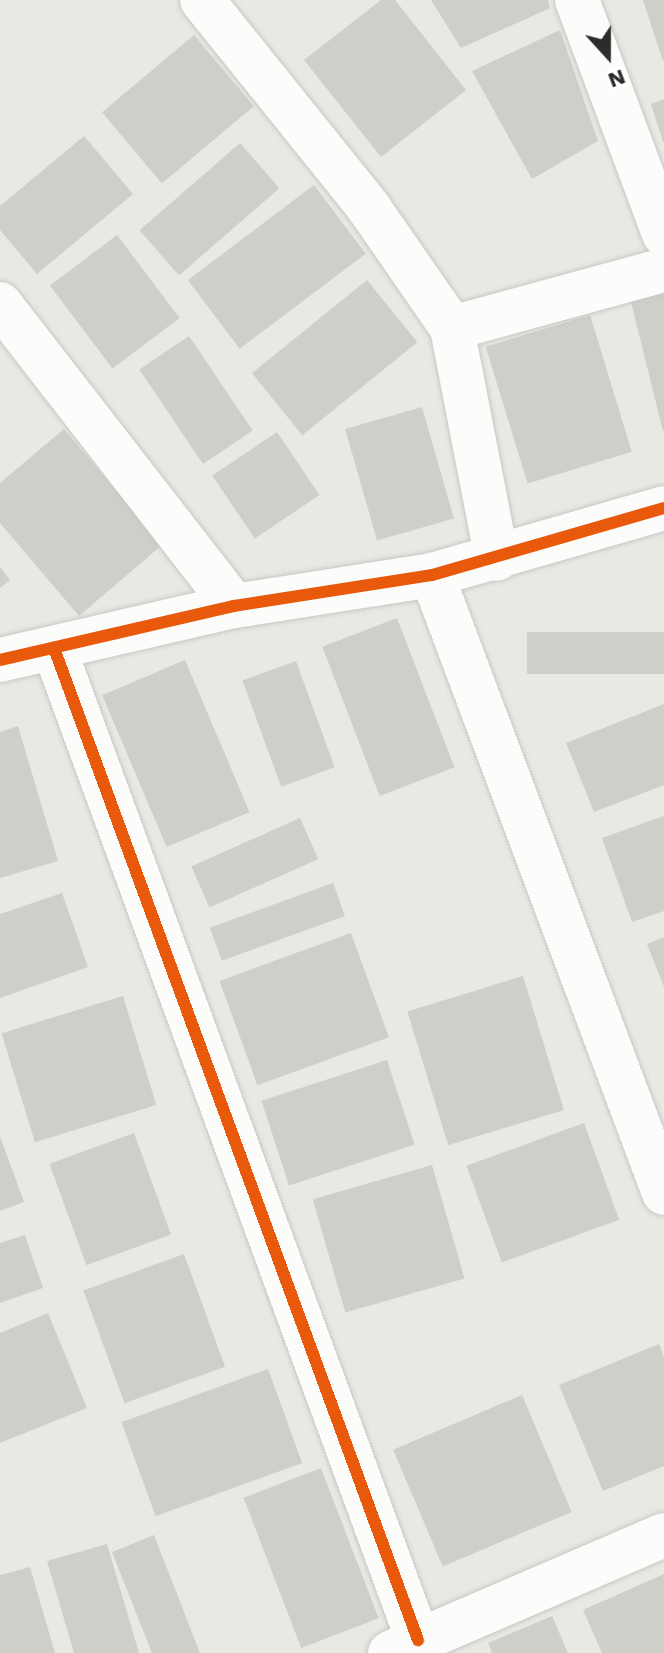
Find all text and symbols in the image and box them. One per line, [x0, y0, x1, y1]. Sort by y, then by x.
north arrow [568, 16, 648, 96]
text: N [605, 64, 629, 93]

